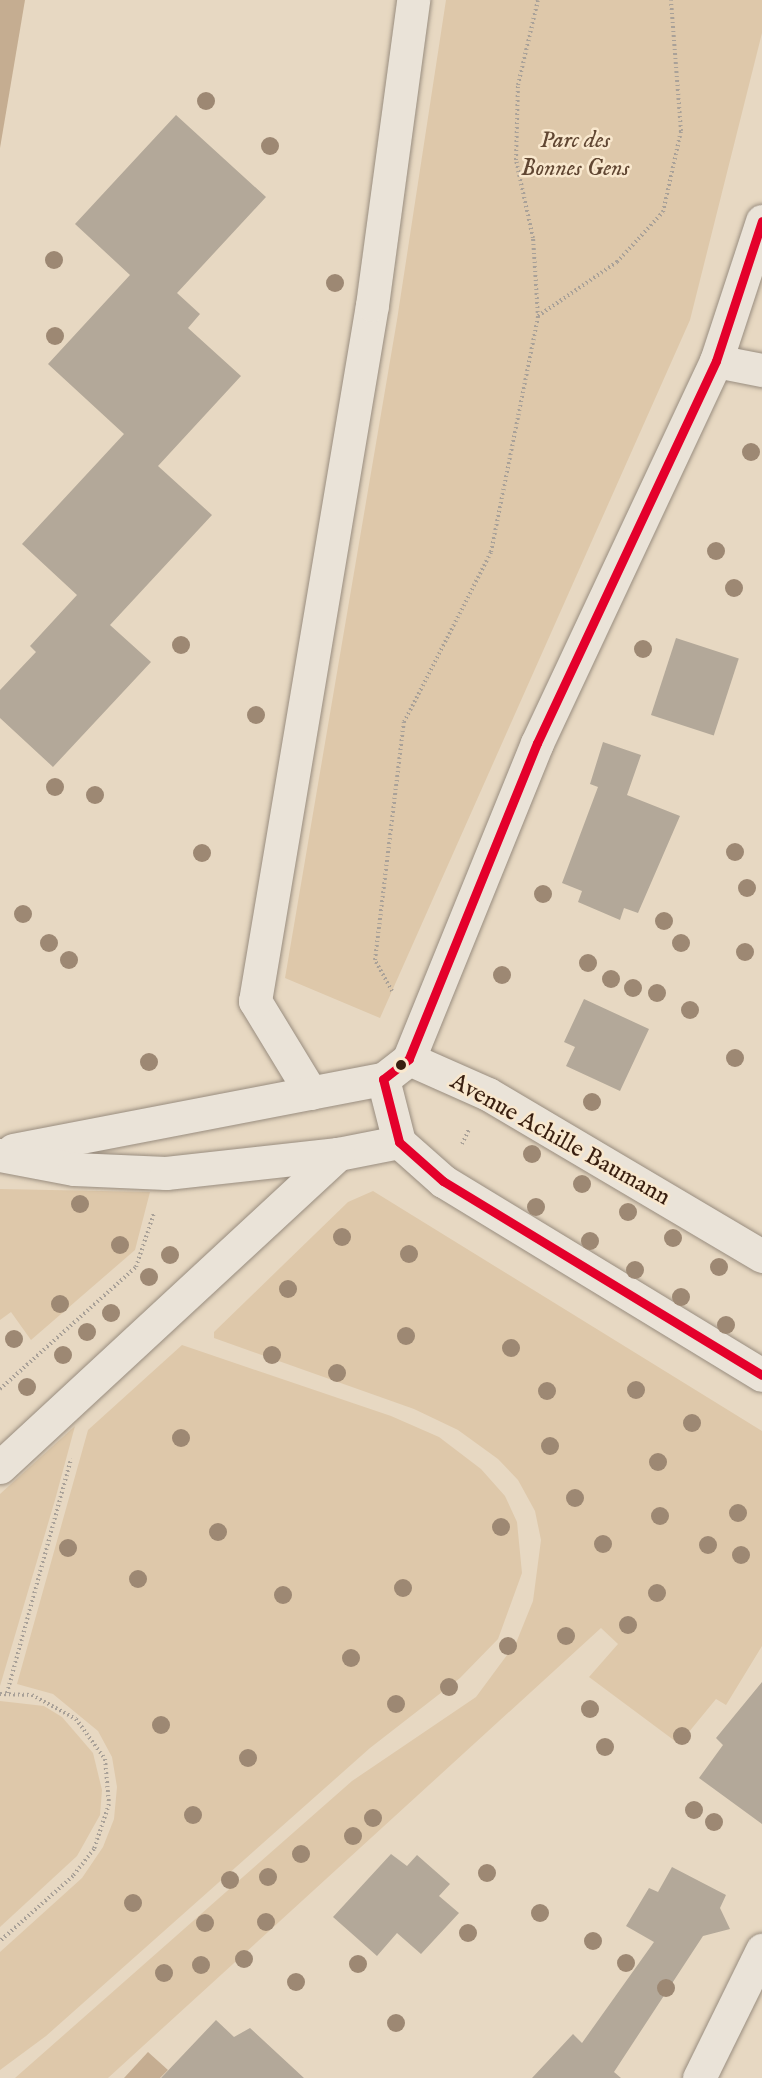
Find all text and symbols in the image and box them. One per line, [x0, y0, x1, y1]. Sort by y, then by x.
park label: Parc des Bonnes Gens [521, 127, 629, 183]
unlabelled marker [395, 1059, 407, 1071]
street label: Avenue Achille Baumann [445, 1068, 675, 1212]

